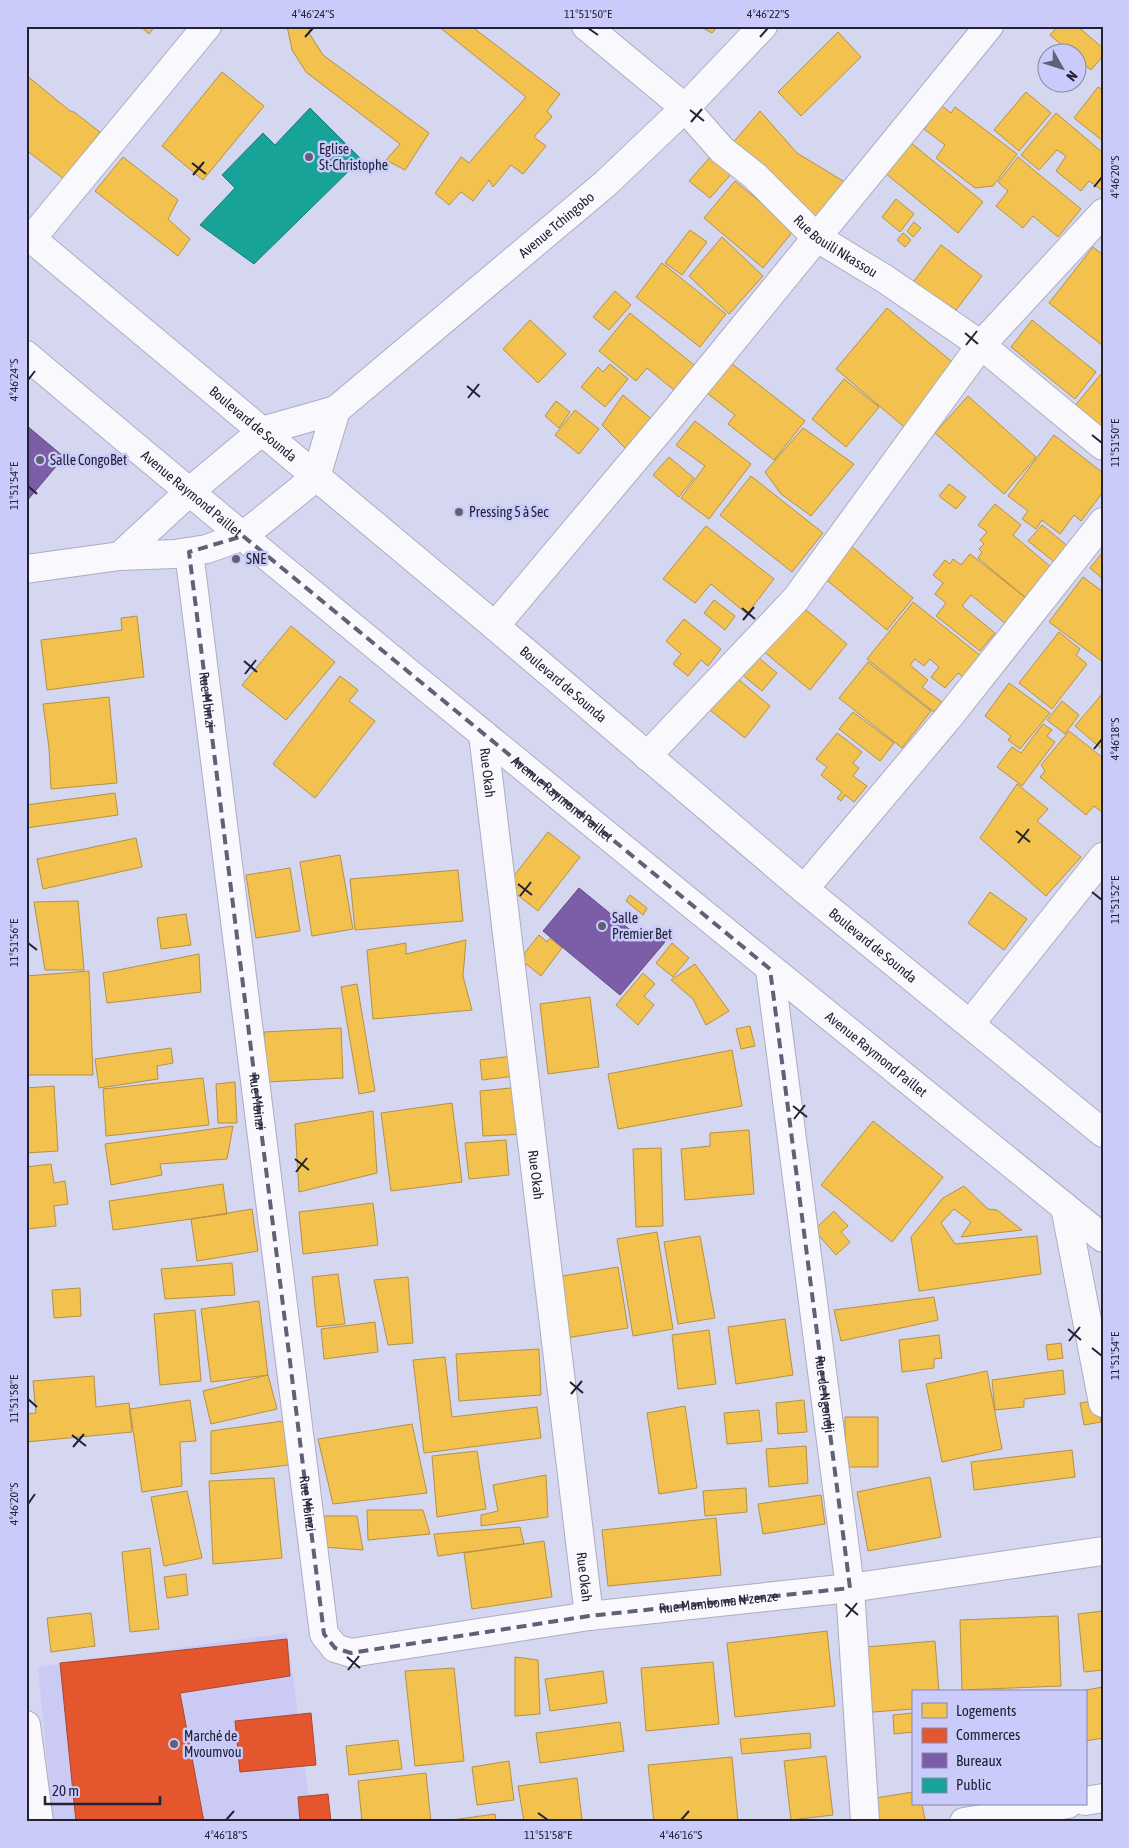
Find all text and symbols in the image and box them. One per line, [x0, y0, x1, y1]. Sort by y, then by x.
text: 4°46'24"S [292, 7, 334, 21]
text: 11°51'50"E [564, 7, 612, 21]
text: 4°46'22"S [747, 7, 789, 21]
north arrow [1036, 42, 1086, 92]
text: N [1063, 68, 1081, 84]
place label: Eglise St-Christophe [319, 141, 388, 173]
marker: Eglise St-Christophe [303, 151, 315, 163]
text: 4°46'20"S [1108, 156, 1122, 198]
street label: Avenue Tchingobo [515, 189, 597, 261]
street label: Rue Bouili Nkassou [791, 212, 880, 280]
text: 4°46'24"S [7, 359, 21, 401]
street label: Boulevard de Sounda [206, 383, 300, 465]
text: 11°51'50"E [1108, 419, 1122, 467]
street label: Avenue Raymond Paillet [138, 447, 245, 540]
place label: Salle CongoBet [50, 452, 127, 468]
marker: Salle CongoBet [34, 454, 46, 466]
text: 11°51'54"E [7, 462, 21, 510]
place label: Pressing 5 à Sec [469, 504, 549, 520]
marker: Pressing 5 à Sec [453, 506, 465, 518]
place label: SNE [246, 551, 266, 567]
marker: SNE [230, 553, 242, 565]
street label: Boulevard de Sounda [517, 643, 610, 726]
street label: Rue Mbinzi [196, 671, 219, 729]
text: 4°46'18"S [1108, 718, 1122, 760]
street label: Rue Okah [477, 747, 499, 798]
street label: Avenue Raymond Paillet [508, 753, 616, 845]
text: 11°51'52"E [1108, 876, 1122, 924]
street label: Boulevard de Sounda [826, 905, 920, 986]
place label: Salle Premier Bet [612, 910, 672, 942]
text: 11°51'56"E [7, 919, 21, 967]
marker: Salle Premier Bet [596, 920, 608, 932]
street label: Avenue Raymond Paillet [822, 1008, 930, 1100]
street label: Rue Mbinzi [246, 1073, 269, 1131]
street label: Rue Okah [525, 1149, 547, 1200]
text: 11°51'54"E [1108, 1332, 1122, 1380]
street label: Rue de Ngondji [812, 1355, 838, 1434]
text: 11°51'58"E [7, 1375, 21, 1423]
street label: Rue Mbinzi [296, 1475, 319, 1533]
text: 4°46'20"S [7, 1483, 21, 1525]
street label: Rue Okah [573, 1551, 595, 1603]
street label: Rue Mamboma N'zenze [658, 1588, 779, 1616]
legend [912, 1690, 1086, 1806]
text: Logements [956, 1702, 1016, 1719]
text: Commerces [956, 1726, 1020, 1743]
place label: Marché de Mvoumvou [184, 1728, 241, 1760]
marker: Marché de Mvoumvou [168, 1738, 180, 1750]
text: Bureaux [956, 1752, 1002, 1769]
scale bar [45, 1773, 160, 1805]
text: Public [956, 1776, 991, 1793]
text: 20 m [52, 1782, 79, 1799]
text: 4°46'18"S [205, 1828, 247, 1842]
text: 11°51'58"E [524, 1828, 572, 1842]
text: 4°46'16"S [660, 1828, 702, 1842]

